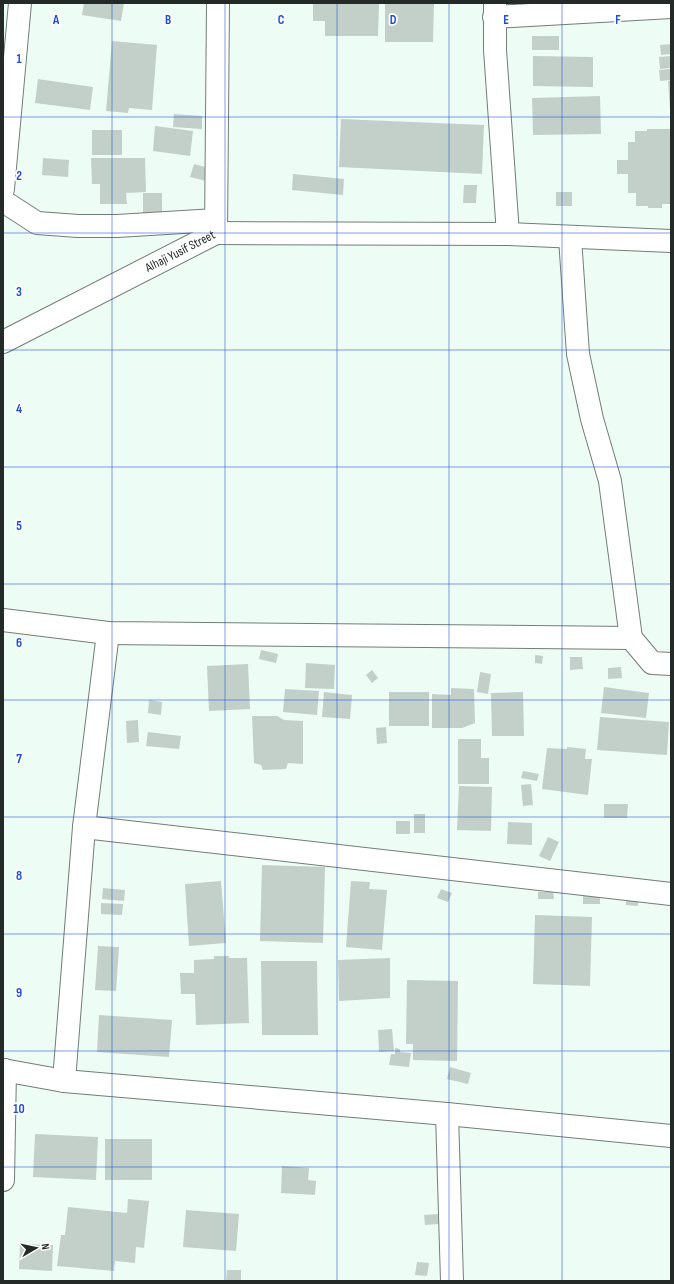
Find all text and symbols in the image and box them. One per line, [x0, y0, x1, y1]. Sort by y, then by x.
text: A [52, 12, 60, 28]
text: B [165, 12, 171, 28]
text: C [278, 12, 285, 28]
text: D [390, 12, 397, 28]
text: E [503, 12, 509, 28]
text: F [615, 12, 621, 28]
text: 1 [16, 51, 22, 67]
text: 2 [16, 168, 22, 184]
street label: Alhaji Yusif Street [142, 227, 218, 276]
text: 3 [16, 284, 22, 300]
text: 4 [16, 401, 22, 417]
text: 5 [16, 518, 22, 534]
text: 6 [16, 635, 22, 651]
text: 7 [16, 751, 22, 767]
text: 8 [16, 868, 22, 884]
text: 9 [16, 985, 22, 1001]
text: 10 [13, 1101, 25, 1117]
north arrow [16, 1228, 56, 1268]
text: N [39, 1243, 52, 1251]

